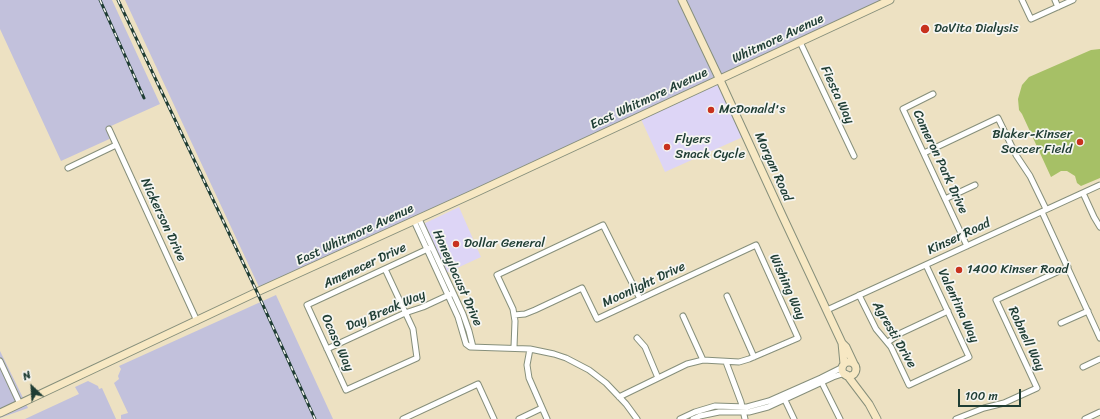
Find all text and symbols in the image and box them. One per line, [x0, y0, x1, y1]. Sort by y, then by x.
street label: Whitmore Avenue [730, 11, 826, 67]
place label: DaVita Dialysis [934, 21, 1018, 37]
marker: DaVita Dialysis [919, 23, 931, 35]
street label: Fiesta Way [817, 64, 857, 126]
street label: East Whitmore Avenue [588, 65, 710, 133]
place label: McDonald's [719, 102, 785, 118]
marker: McDonald's [706, 105, 716, 115]
street label: Cameron Park Drive [909, 108, 971, 216]
place label: Blaker-Kinser Soccer Field [992, 127, 1072, 158]
street label: Morgan Road [751, 130, 795, 204]
place label: Flyers Snack Cycle [675, 132, 745, 163]
marker: Blaker-Kinser Soccer Field [1075, 137, 1085, 147]
marker: Flyers Snack Cycle [662, 142, 672, 152]
street label: Nickerson Drive [137, 176, 189, 264]
street label: East Whitmore Avenue [294, 201, 416, 269]
street label: Kinser Road [925, 216, 993, 258]
street label: Honeylocust Drive [429, 227, 485, 329]
place label: Dollar General [464, 236, 545, 252]
marker: Dollar General [451, 239, 461, 249]
street label: Amenecer Drive [321, 240, 409, 292]
street label: Wishing Way [766, 252, 808, 322]
street label: Moonlight Drive [600, 259, 688, 311]
place label: 1400 Kinser Road [967, 262, 1068, 278]
marker: 1400 Kinser Road [954, 265, 964, 275]
street label: Valentina Way [934, 267, 982, 345]
street label: Day Break Way [344, 287, 428, 335]
street label: Agresti Drive [869, 299, 919, 371]
street label: Robnell Way [1004, 304, 1048, 374]
street label: Ocaso Way [318, 312, 356, 374]
text: N [19, 365, 34, 386]
north arrow [12, 367, 52, 407]
scale bar [960, 381, 1023, 407]
text: 100 m [965, 385, 998, 407]

